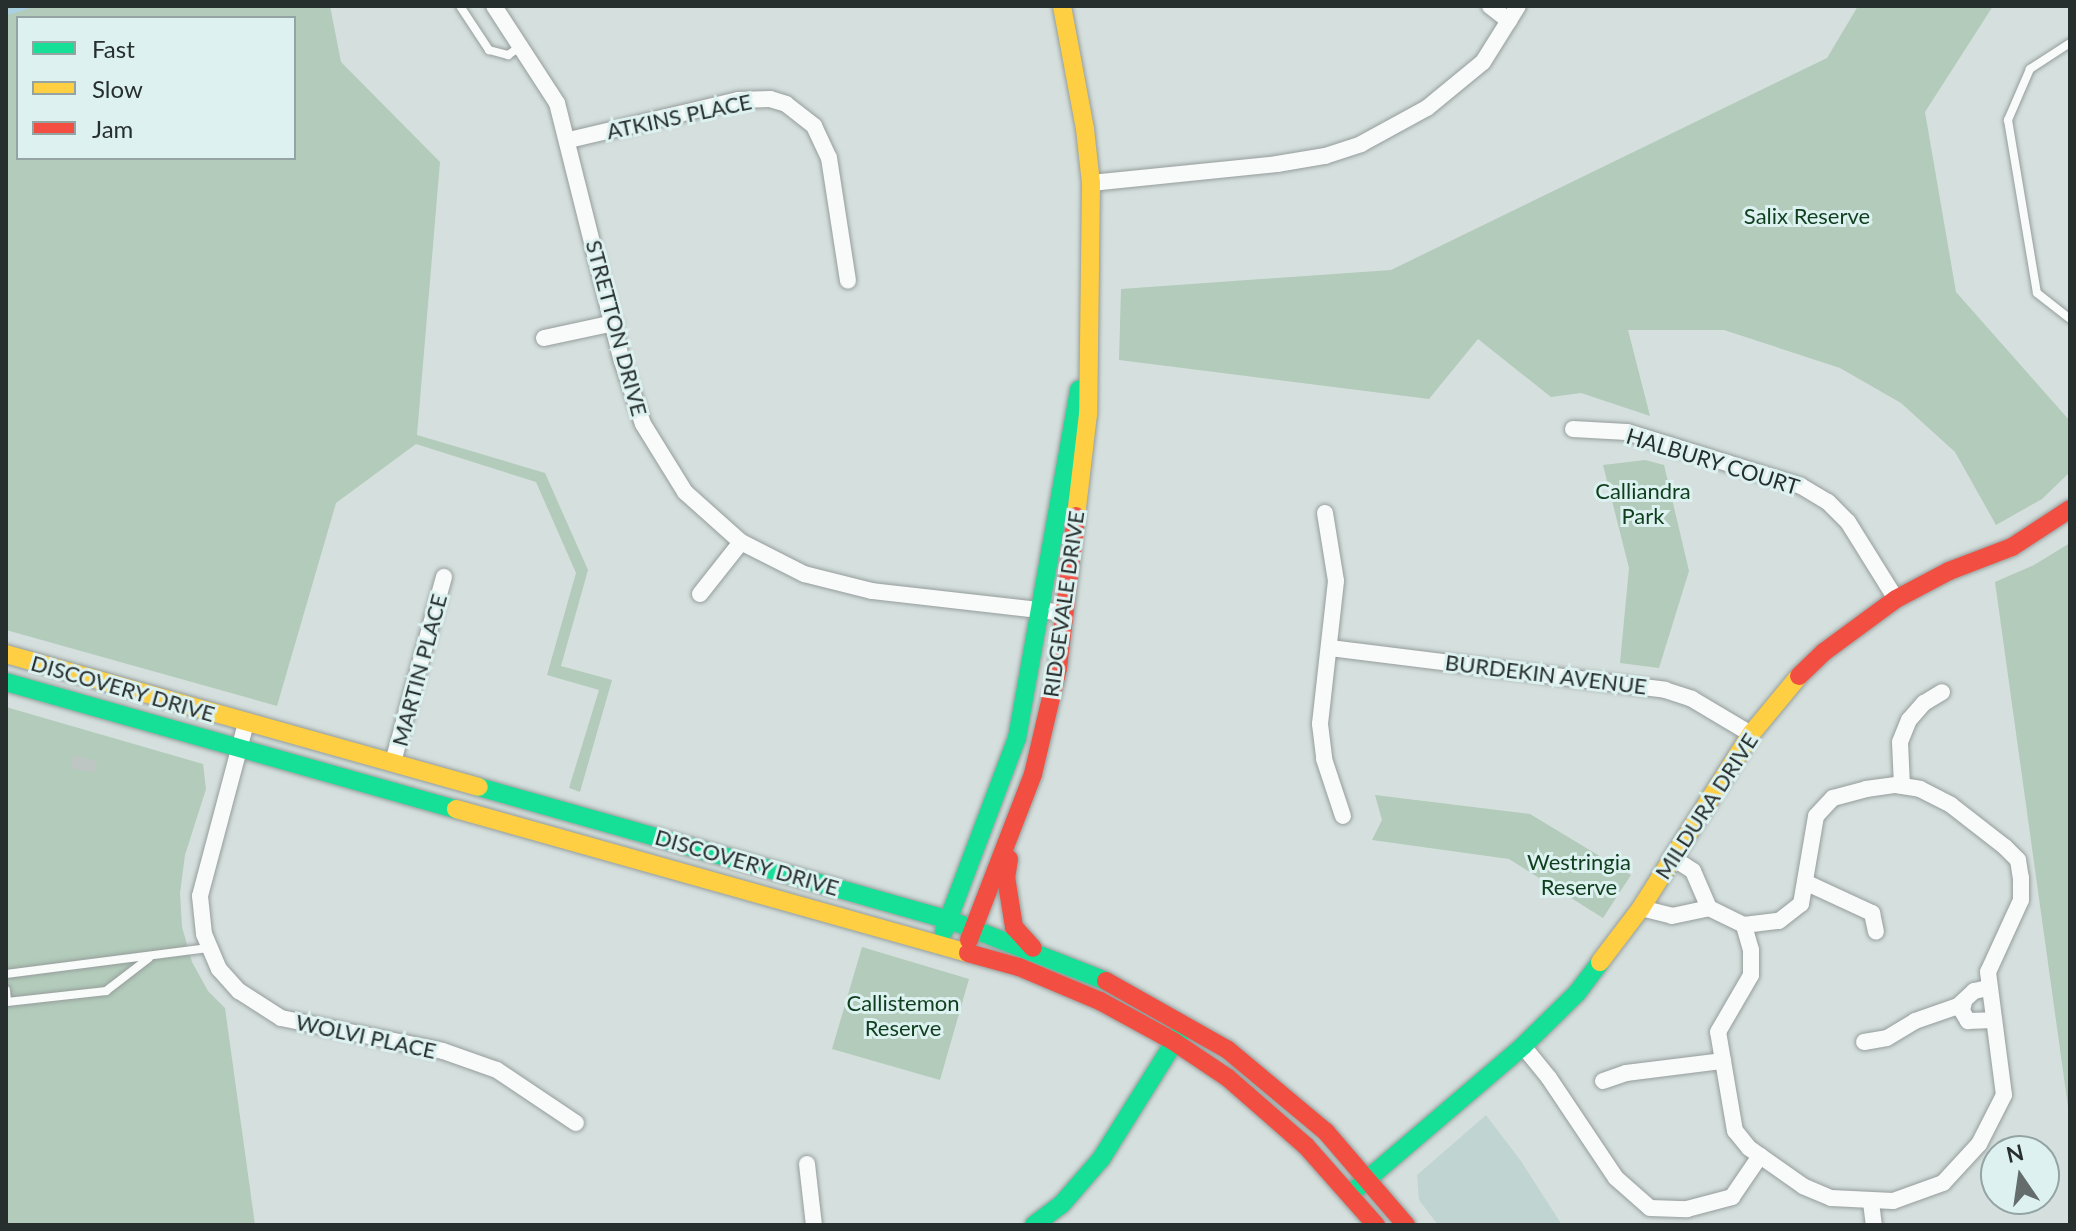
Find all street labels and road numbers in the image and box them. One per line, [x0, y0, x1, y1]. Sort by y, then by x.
street label: ATKINS PLACE [604, 88, 754, 144]
street label: STRETTON DRIVE [581, 237, 653, 419]
street label: HALBURY COURT [1623, 422, 1803, 500]
street label: RIDGEVALE DRIVE [1037, 509, 1089, 699]
street label: MARTIN PLACE [386, 591, 452, 749]
street label: BURDEKIN AVENUE [1443, 648, 1649, 700]
street label: DISCOVERY DRIVE [28, 649, 218, 727]
street label: MILDURA DRIVE [1649, 728, 1763, 884]
street label: DISCOVERY DRIVE [652, 823, 842, 901]
street label: WOLVI PLACE [294, 1008, 438, 1064]

